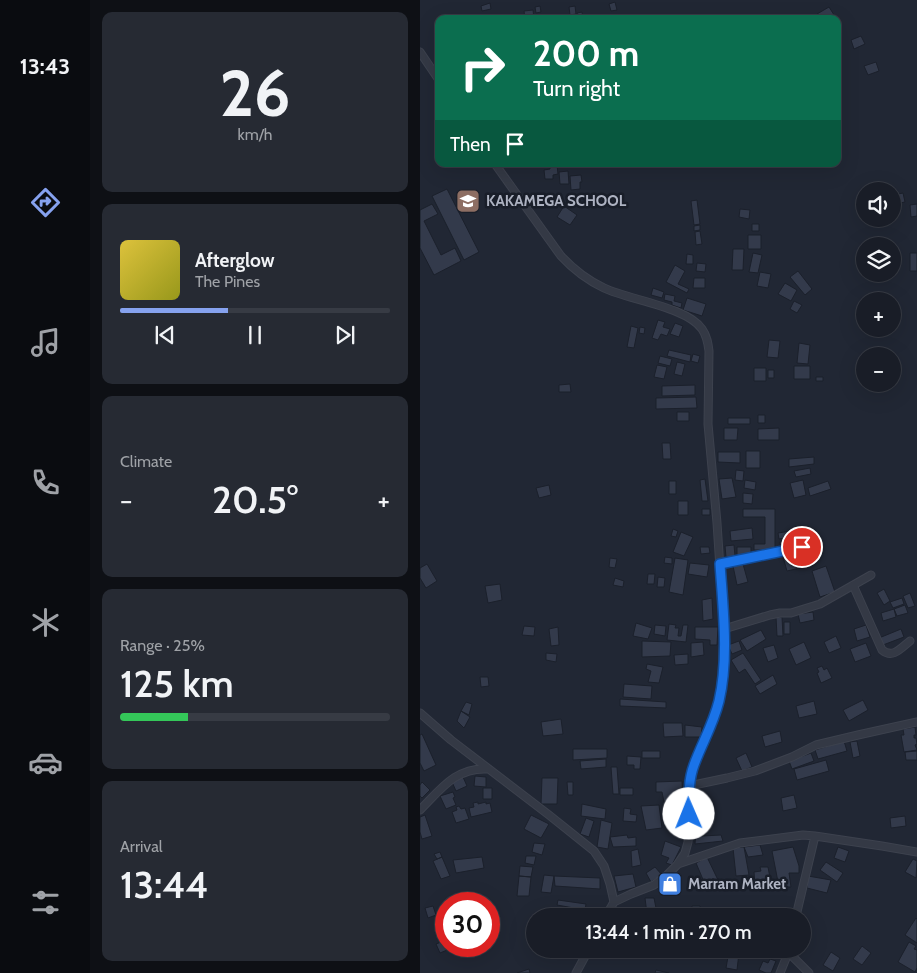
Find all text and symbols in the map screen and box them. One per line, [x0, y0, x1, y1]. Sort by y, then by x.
text: 200 m [533, 32, 639, 75]
icon: right [450, 35, 515, 100]
text: 13:43 [20, 53, 70, 80]
text: 26 [220, 53, 290, 132]
text: Turn right [533, 75, 620, 102]
text: km/h [237, 125, 273, 144]
icon: arrive [501, 130, 529, 158]
text: Then [450, 133, 491, 156]
map controls [856, 182, 901, 392]
button: sound [856, 182, 901, 227]
icon: directions [28, 185, 63, 220]
school or university icon: KAKAMEGA SCHOOL [455, 188, 481, 214]
place label: KAKAMEGA SCHOOL [486, 192, 627, 210]
button: layers [856, 237, 901, 282]
text: Afterglow [195, 249, 275, 272]
text: The Pines [195, 272, 260, 291]
button: + [856, 292, 901, 337]
icon: previous [151, 321, 179, 349]
icon: pause [241, 321, 269, 349]
icon: next [331, 321, 359, 349]
icon: music [28, 325, 63, 360]
button: − [856, 347, 901, 392]
text: Climate [120, 452, 172, 471]
icon: phone [28, 465, 63, 500]
text: 20.5° [212, 476, 298, 523]
text: − [120, 483, 132, 517]
text: + [378, 483, 390, 517]
pin [781, 526, 823, 568]
icon: arrive [788, 533, 816, 561]
icon: climate [28, 605, 63, 640]
text: Range · 25% [120, 636, 205, 655]
text: 125 km [120, 660, 234, 707]
icon: car [28, 745, 63, 780]
position arrow [662, 787, 714, 839]
text: Arrival [120, 837, 163, 856]
text: 13:44 [120, 861, 208, 908]
shop icon: Marram Market [657, 871, 683, 897]
place label: Marram Market [688, 875, 786, 893]
icon: filters [28, 885, 63, 920]
speed limit sign: 30 [435, 892, 500, 957]
text: 13:44 · 1 min · 270 m [585, 921, 752, 944]

